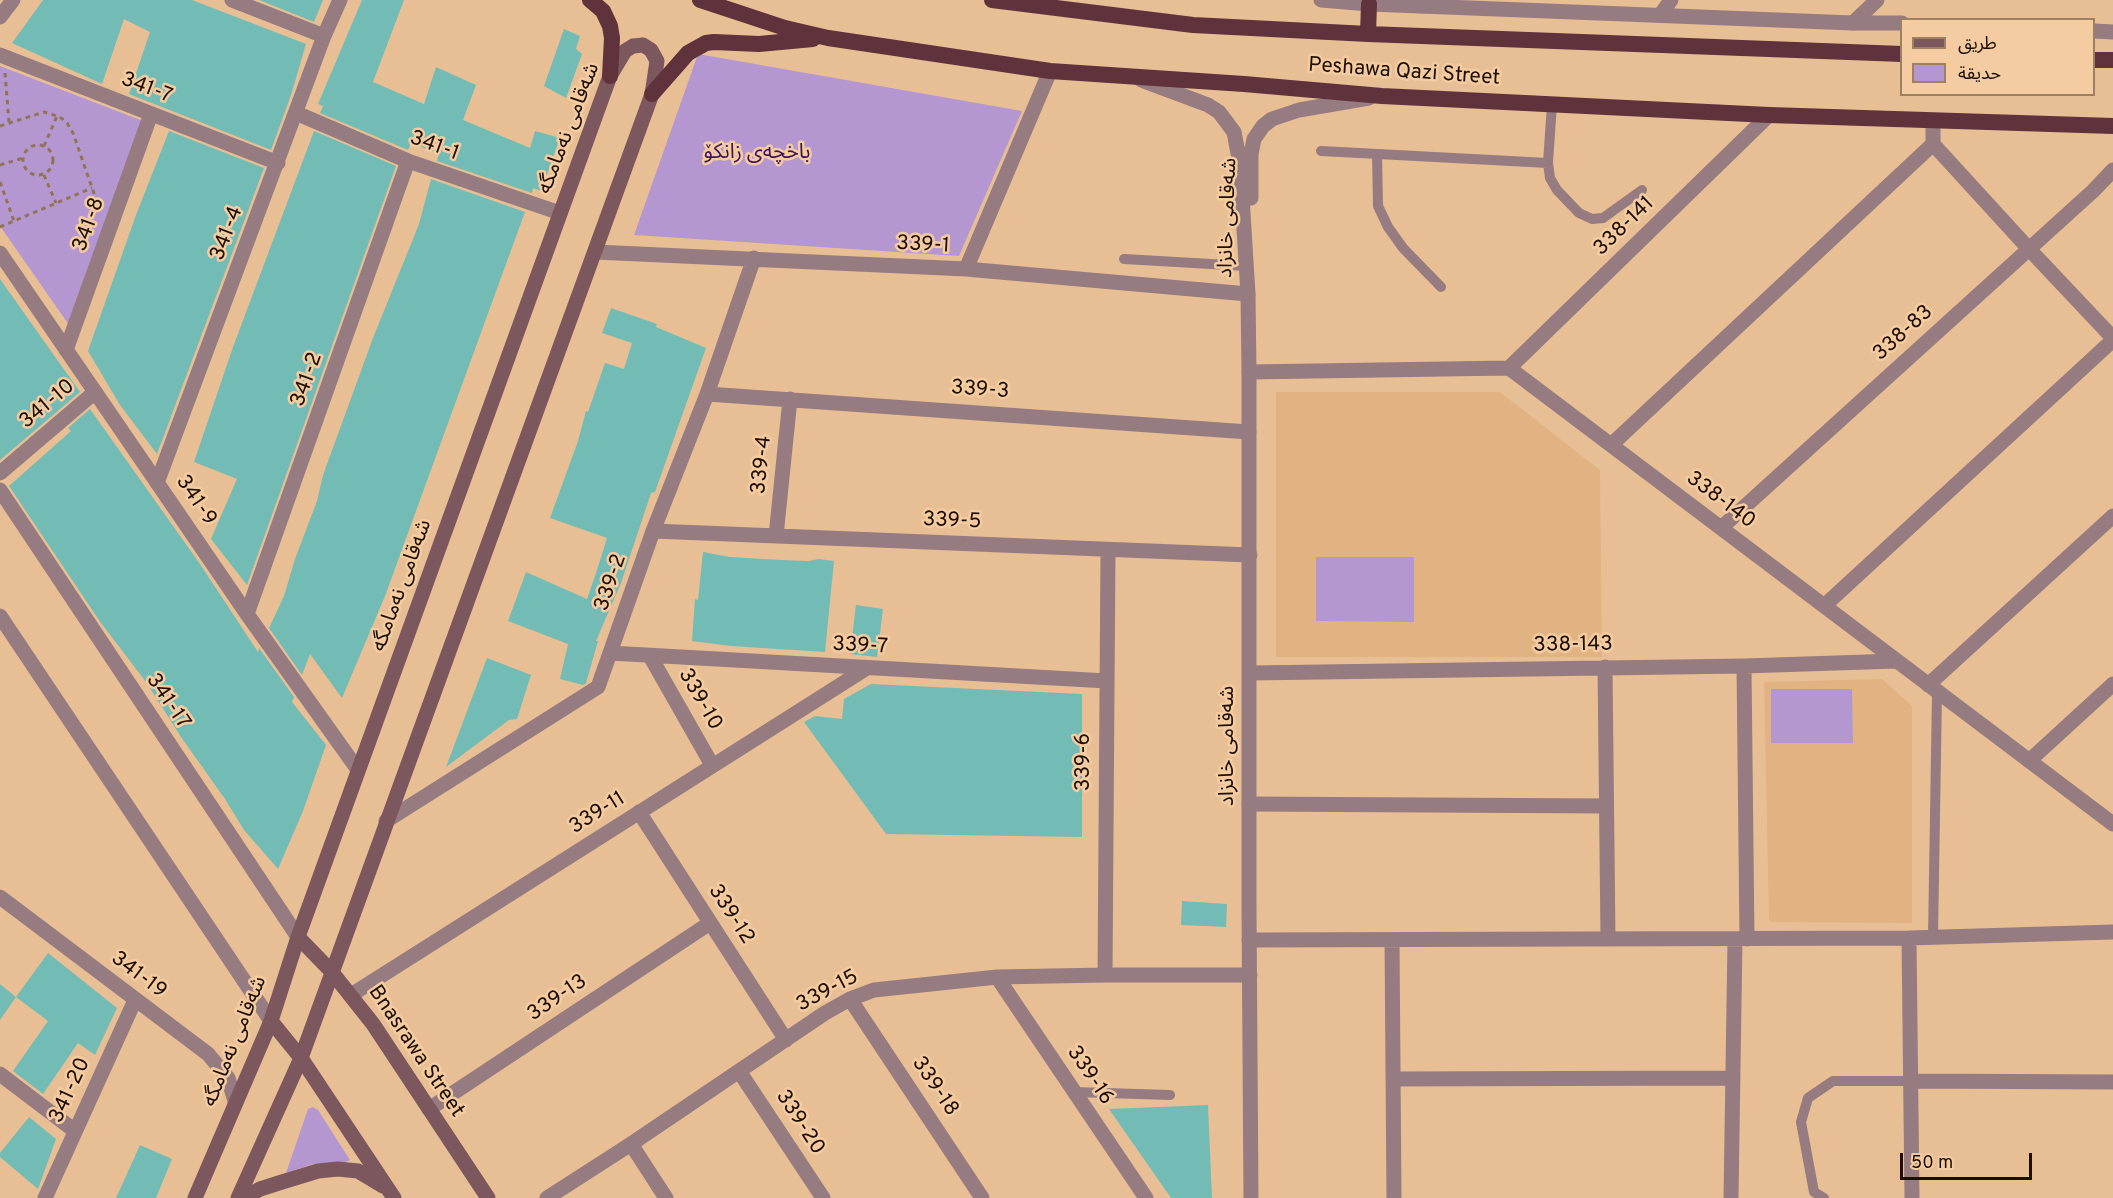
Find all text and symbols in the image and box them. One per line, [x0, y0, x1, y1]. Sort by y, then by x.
legend [1900, 18, 2095, 96]
text: طريق [1958, 33, 1997, 56]
street label: Peshawa Qazi Street [1307, 54, 1501, 92]
street label: شەقامی نەمامگە [533, 60, 607, 198]
text: حديقة [1958, 63, 2001, 86]
street label: 341-7 [117, 68, 175, 110]
street label: 341-1 [406, 126, 462, 168]
park label: باخچەی زانکۆ [703, 141, 811, 167]
street label: شەقامی خانزاد [1214, 157, 1244, 279]
street label: 338-141 [1589, 192, 1661, 262]
street label: 341-8 [69, 195, 111, 255]
street label: 341-4 [206, 203, 250, 265]
street label: 339-1 [896, 232, 950, 260]
street label: 338-83 [1869, 301, 1939, 367]
street label: 341-2 [287, 350, 329, 410]
street label: 341-10 [15, 375, 81, 435]
street label: 339-3 [950, 376, 1010, 406]
street label: 339-4 [747, 434, 779, 496]
street label: 338-140 [1680, 467, 1760, 535]
street label: 341-9 [169, 471, 221, 531]
street label: 339-5 [922, 508, 982, 536]
street label: شەقامی نەمامگە [367, 517, 439, 655]
street label: 339-2 [591, 551, 633, 615]
street label: 339-7 [832, 633, 888, 661]
street label: 338-143 [1533, 633, 1613, 659]
street label: 339-10 [671, 665, 727, 735]
street label: 341-17 [139, 669, 195, 735]
street label: شەقامی خانزاد [1216, 686, 1242, 806]
street label: 339-6 [1072, 733, 1098, 791]
street label: 339-11 [565, 787, 631, 841]
street label: 339-12 [701, 880, 759, 950]
street label: 341-19 [105, 947, 171, 1005]
street label: 339-15 [793, 965, 863, 1019]
street label: 339-13 [523, 970, 593, 1028]
street label: شەقامی نەمامگە [198, 973, 274, 1111]
street label: Bnasrawa Street [362, 981, 468, 1123]
street label: 339-16 [1060, 1042, 1118, 1110]
street label: 339-18 [905, 1052, 963, 1122]
street label: 341-20 [45, 1054, 97, 1128]
street label: 339-20 [769, 1086, 829, 1160]
scale bar [1903, 1141, 2035, 1179]
text: 50 m [1911, 1152, 1953, 1175]

